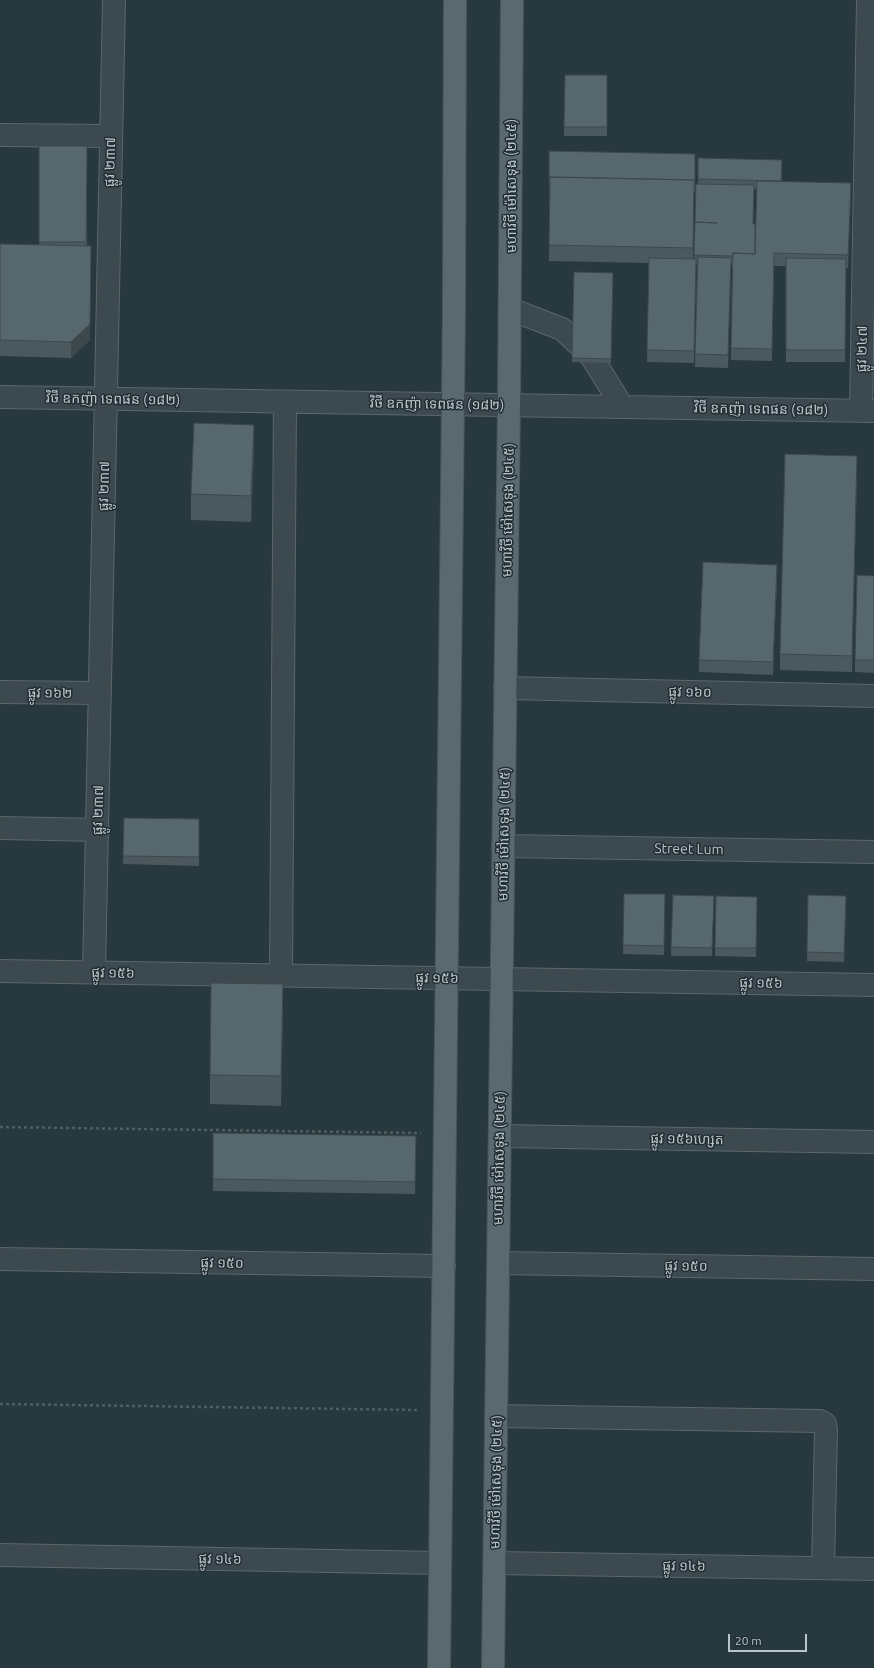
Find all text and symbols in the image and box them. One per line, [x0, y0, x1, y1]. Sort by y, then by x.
street label: មហាវិថី ម៉ៅសេទុង (២៤៥) [503, 119, 519, 253]
street label: ផ្លូវ ២៣៧ [101, 137, 119, 187]
street label: ផ្លូវ ២៤៧ [853, 325, 871, 373]
street label: វិថី ឧកញ៉ា ទេពផន (១៨២) [46, 389, 180, 409]
street label: វិថី ឧកញ៉ា ទេពផន (១៨២) [370, 394, 504, 414]
street label: វិថី ឧកញ៉ា ទេពផន (១៨២) [694, 399, 828, 419]
street label: មហាវិថី ម៉ៅសេទុង (២៤៥) [498, 443, 518, 577]
street label: ផ្លូវ ២៣៧ [95, 461, 113, 511]
street label: ផ្លូវ ១៦០ [668, 683, 712, 701]
street label: ផ្លូវ ១៦២ [27, 684, 73, 702]
street label: មហាវិថី ម៉ៅសេទុង (២៤៥) [494, 767, 514, 901]
street label: ផ្លូវ ២៣៧ [89, 785, 107, 835]
street label: Street Lum [654, 840, 724, 858]
street label: ផ្លូវ ១៥៦ [91, 964, 135, 982]
street label: ផ្លូវ ១៥៦ [415, 969, 459, 987]
street label: ផ្លូវ ១៥៦ [739, 974, 783, 992]
street label: មហាវិថី ម៉ៅសេទុង (២៤៥) [489, 1091, 509, 1225]
street label: ផ្លូវ ១៥៦ហ្សេត [650, 1130, 724, 1148]
street label: ផ្លូវ ១៥០ [200, 1254, 244, 1272]
street label: ផ្លូវ ១៥០ [664, 1257, 708, 1275]
street label: មហាវិថី ម៉ៅសេទុង (២៤៥) [486, 1415, 506, 1549]
street label: ផ្លូវ ១៤៦ [198, 1550, 242, 1568]
street label: ផ្លូវ ១៤៦ [662, 1557, 706, 1575]
scale bar [730, 1626, 809, 1652]
text: 20 m [735, 1634, 762, 1647]

